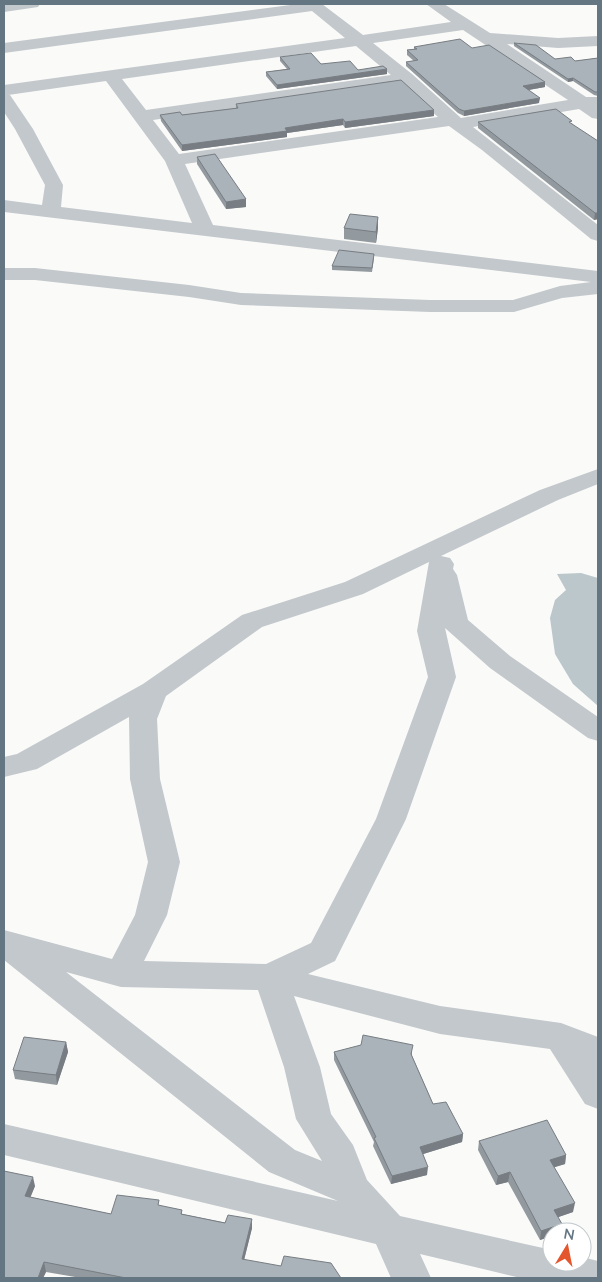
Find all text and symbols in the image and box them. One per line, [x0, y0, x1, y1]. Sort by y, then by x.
north arrow [542, 1222, 592, 1272]
text: N [563, 1224, 576, 1243]

